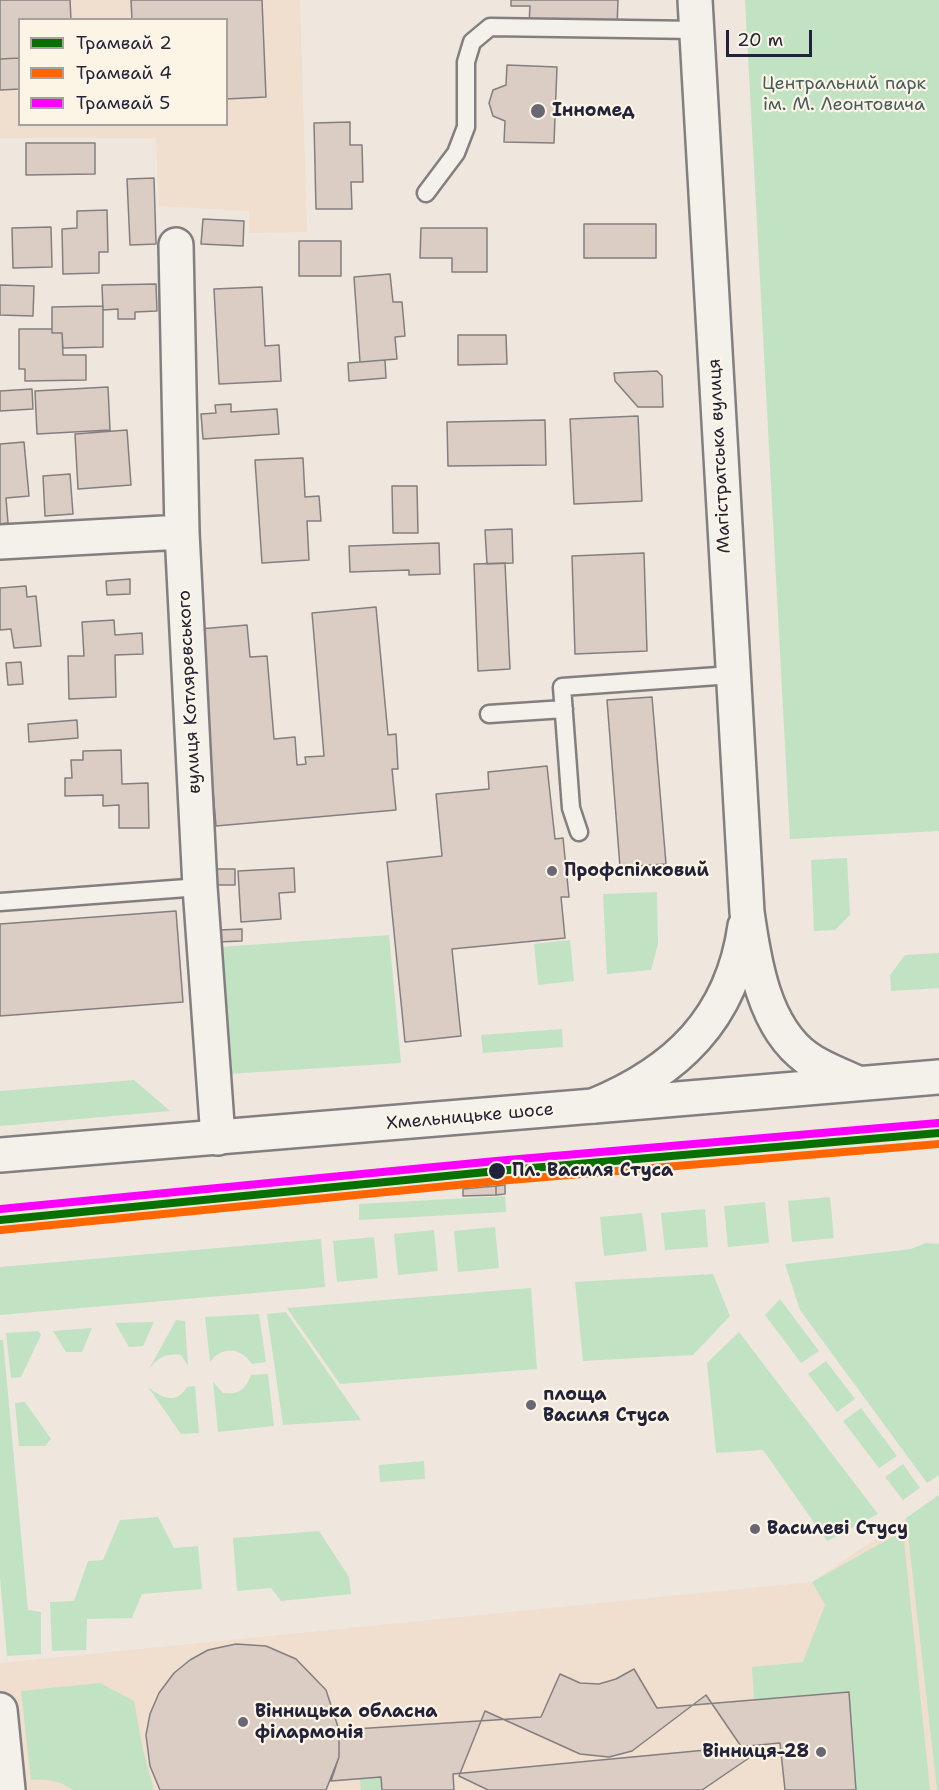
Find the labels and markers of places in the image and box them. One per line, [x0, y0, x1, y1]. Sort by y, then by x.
place label: Інномед [552, 100, 635, 122]
marker: Інномед [529, 102, 547, 120]
place label: Профспілковий [564, 860, 709, 882]
marker: Профспілковий [545, 864, 559, 878]
place label: Пл. Василя Стуса [512, 1160, 673, 1182]
marker: Пл. Василя Стуса [487, 1161, 507, 1181]
place label: площа Василя Стуса [543, 1384, 669, 1426]
marker: площа Василя Стуса [524, 1398, 538, 1412]
place label: Василеві Стусу [767, 1518, 908, 1540]
marker: Василеві Стусу [748, 1522, 762, 1536]
place label: Вінницька обласна філармонія [255, 1701, 438, 1744]
marker: Вінницька обласна філармонія [236, 1715, 250, 1729]
place label: Вінниця-28 [702, 1741, 809, 1763]
marker: Вінниця-28 [814, 1745, 828, 1759]

